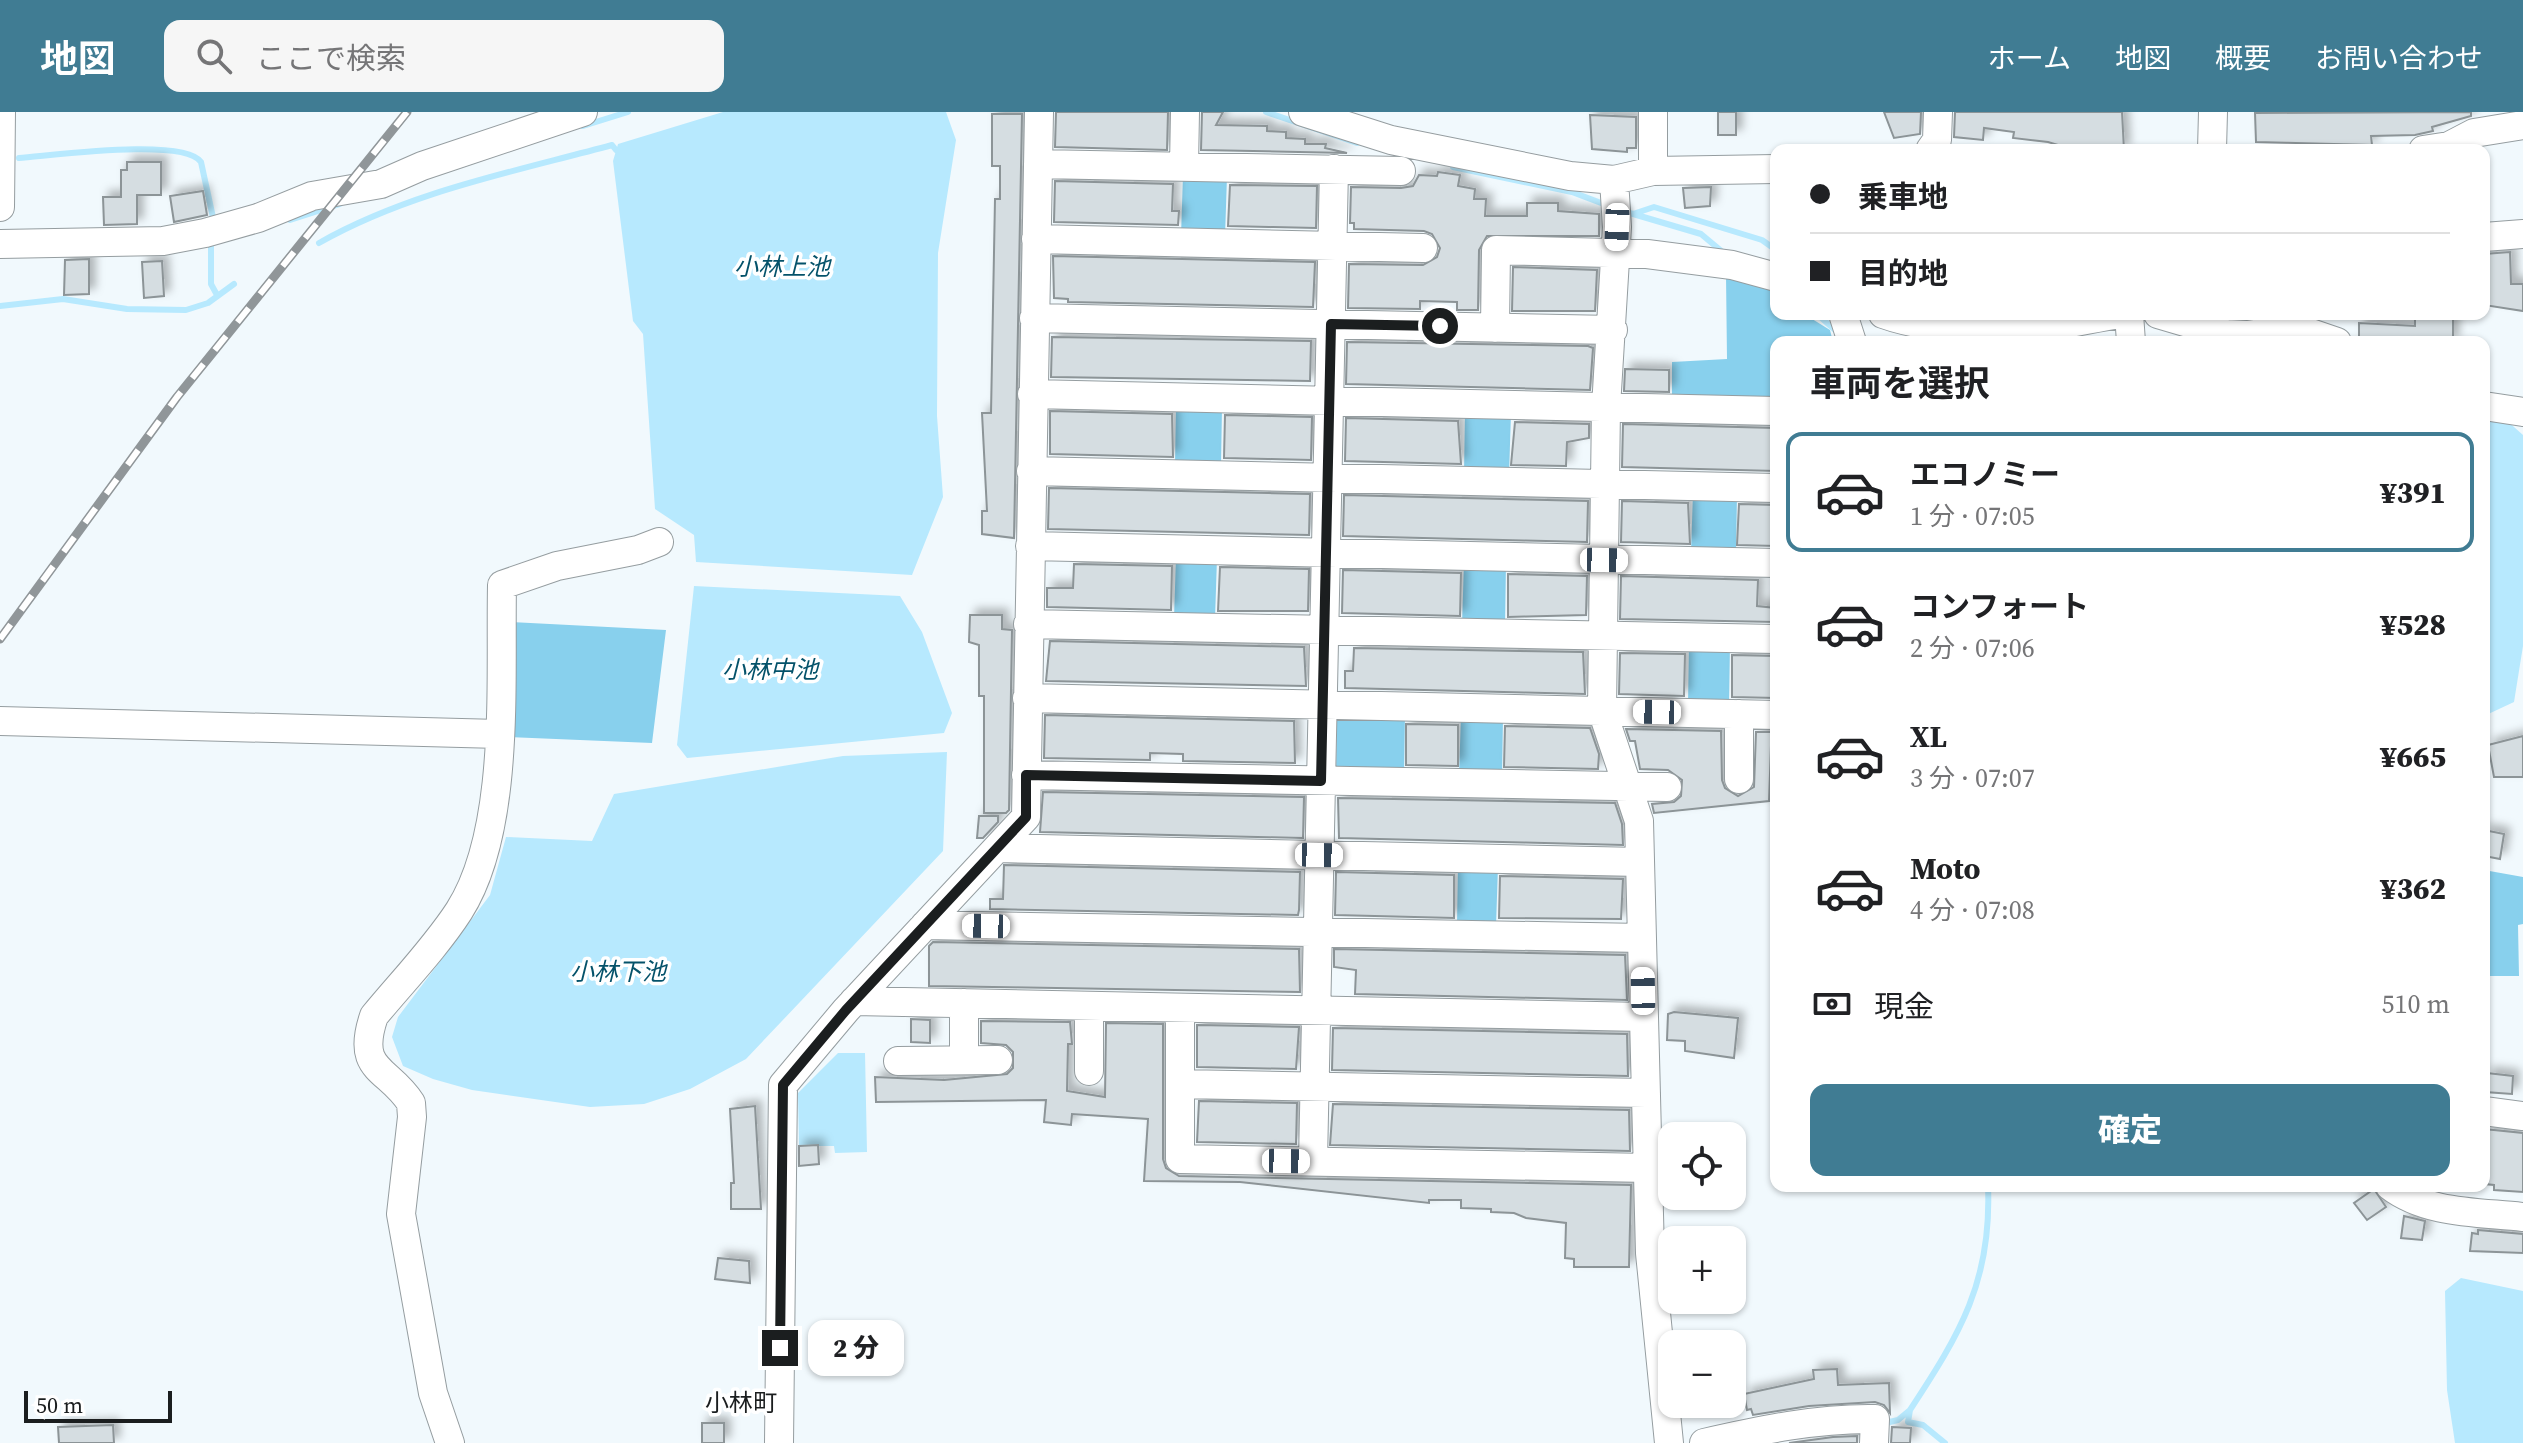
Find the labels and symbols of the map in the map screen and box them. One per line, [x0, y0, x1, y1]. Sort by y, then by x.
car [1604, 203, 1630, 251]
water label: 小林上池 [734, 250, 832, 283]
route start [1422, 308, 1458, 344]
car [1580, 548, 1628, 572]
water label: 小林中池 [722, 653, 820, 686]
car [1633, 700, 1681, 724]
car [1295, 843, 1343, 867]
car [962, 914, 1010, 938]
water label: 小林下池 [570, 955, 668, 988]
car [1631, 967, 1655, 1015]
car [1262, 1149, 1310, 1173]
callout: 2 分 [808, 1320, 904, 1376]
route end [762, 1330, 798, 1366]
district label: 小林町 [705, 1386, 777, 1419]
scale bar [24, 1387, 172, 1423]

